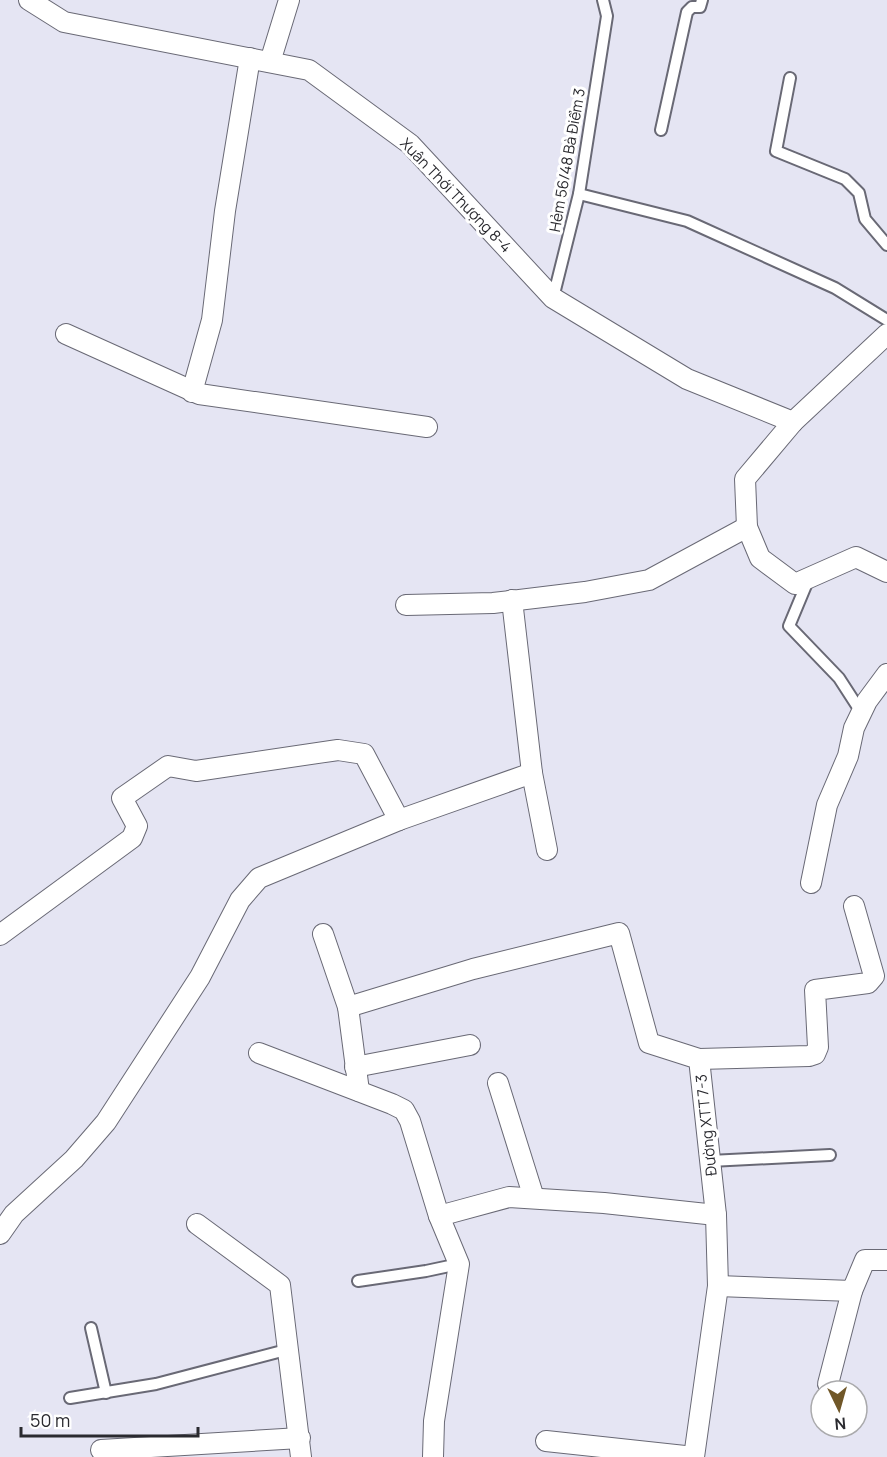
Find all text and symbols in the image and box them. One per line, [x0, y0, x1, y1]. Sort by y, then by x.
street label: Hẻm 56/48 Bà Điểm 3 [544, 86, 590, 234]
street label: Xuân Thới Thượng 8-4 [396, 133, 516, 257]
street label: Đường XTT 7-3 [690, 1073, 722, 1177]
north arrow [809, 1379, 869, 1439]
scale bar [21, 1400, 198, 1438]
text: 50 m [30, 1408, 70, 1432]
text: N [834, 1412, 847, 1435]

